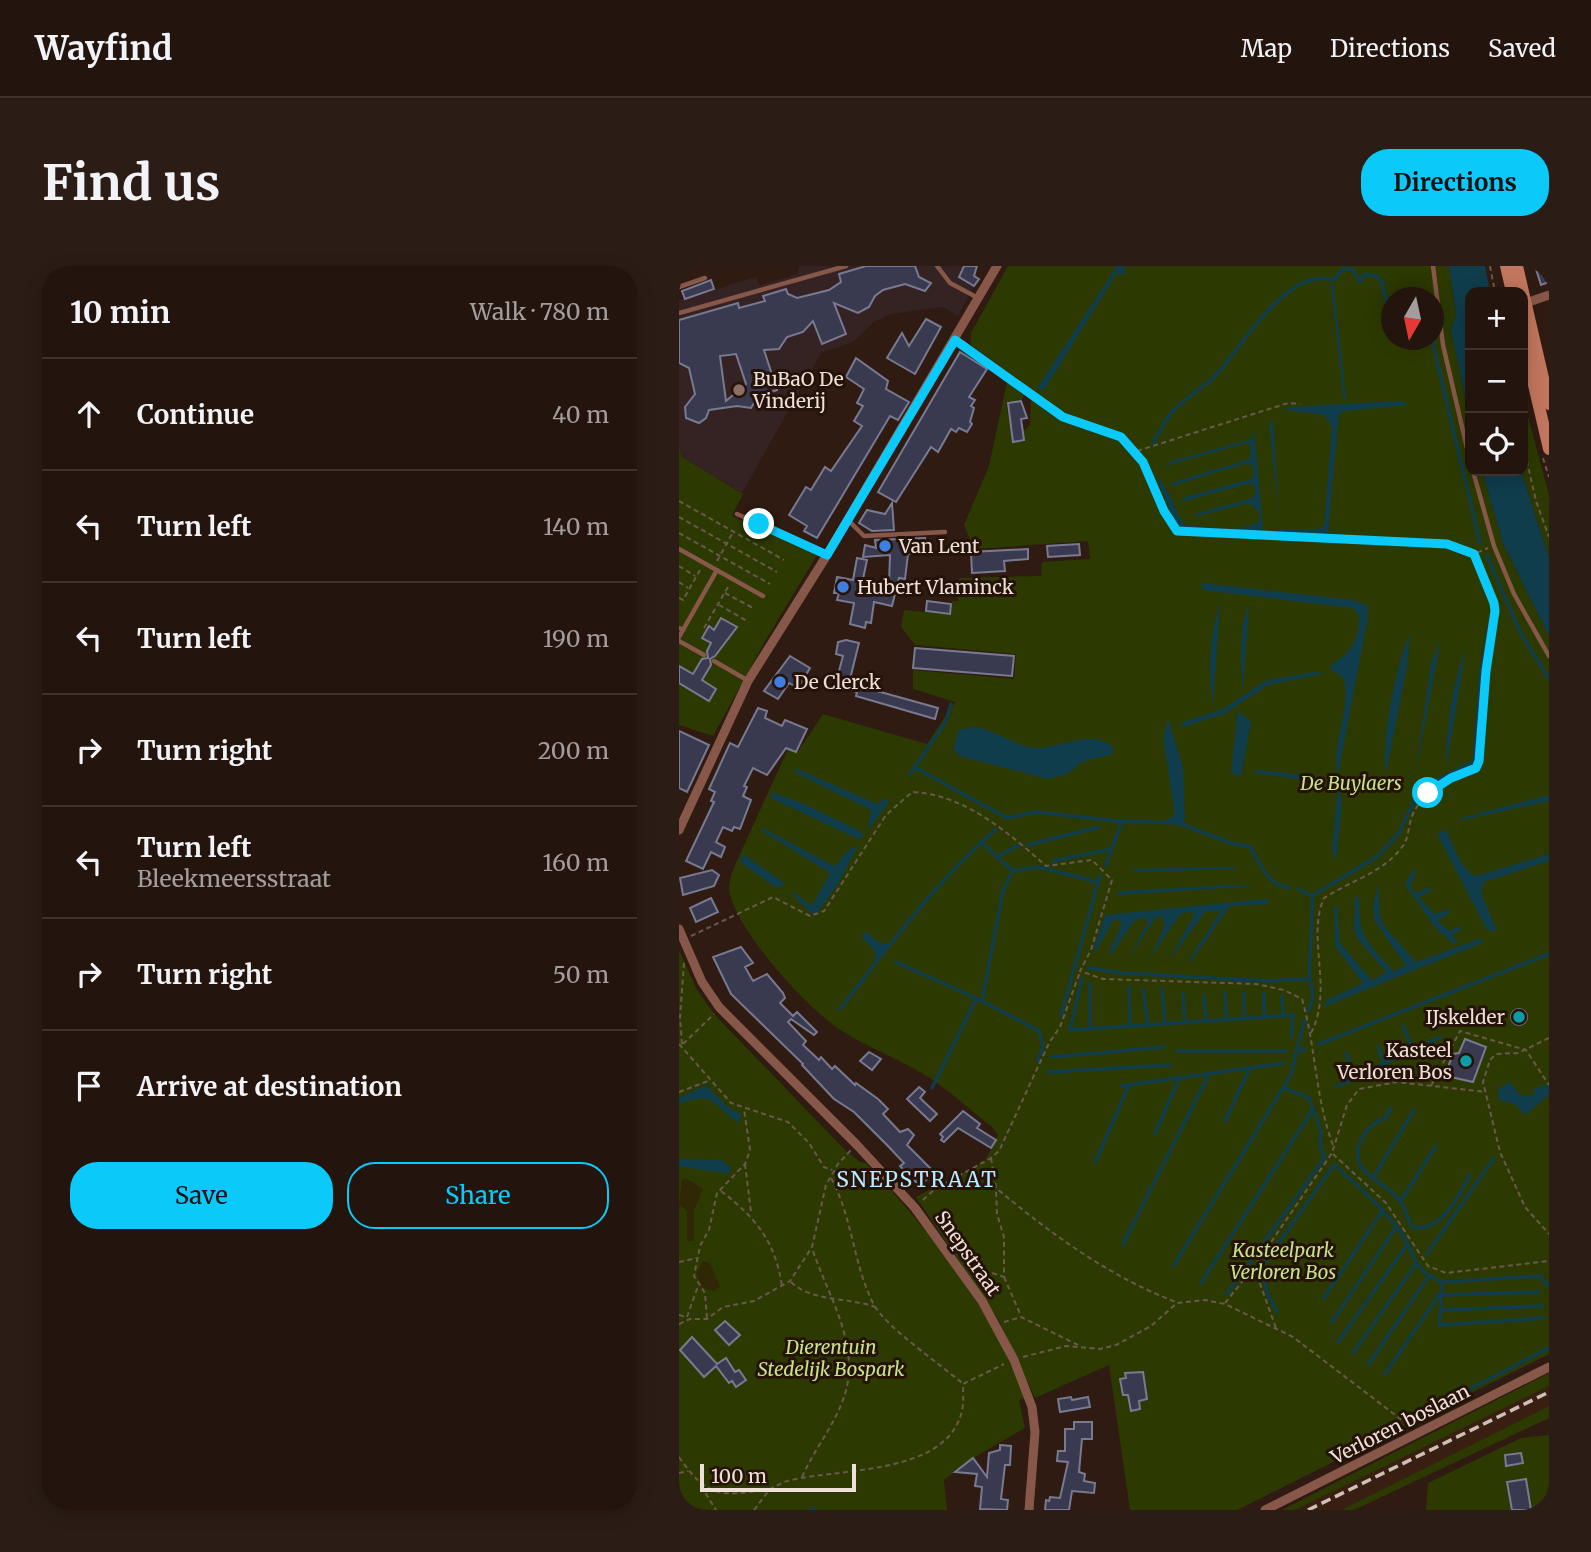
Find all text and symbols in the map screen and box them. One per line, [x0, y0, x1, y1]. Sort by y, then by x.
text: Wayfind [35, 28, 172, 69]
text: Map [1241, 33, 1292, 64]
text: Directions [1330, 33, 1450, 64]
text: Saved [1488, 33, 1556, 64]
button: Directions [1361, 149, 1549, 216]
text: Find us [42, 152, 220, 213]
north arrow [1381, 287, 1444, 350]
map controls [1465, 287, 1528, 476]
button: + [1465, 287, 1528, 350]
text: 10 min [70, 293, 170, 331]
text: Walk · 780 m [470, 297, 609, 326]
button: − [1465, 350, 1528, 413]
place label: BuBaO De Vinderij [752, 367, 844, 413]
marker: BuBaO De Vinderij [731, 382, 747, 398]
icon: ahead [70, 395, 108, 433]
text: Continue [137, 398, 254, 431]
text: 40 m [552, 400, 609, 429]
button: locate [1465, 413, 1528, 476]
icon: left [70, 507, 108, 545]
route end [743, 508, 774, 539]
text: Turn left [137, 510, 251, 543]
text: 140 m [543, 512, 609, 541]
place label: Van Lent [898, 534, 980, 558]
marker: Van Lent [877, 538, 893, 554]
place label: Hubert Vlaminck [857, 575, 1014, 599]
marker: Hubert Vlaminck [835, 579, 851, 595]
icon: left [70, 619, 108, 657]
text: Turn left [137, 622, 251, 655]
text: 190 m [543, 624, 609, 653]
place label: De Clerck [794, 670, 881, 694]
marker: De Clerck [772, 674, 788, 690]
icon: right [70, 731, 108, 769]
text: Turn right [137, 734, 272, 767]
text: 200 m [538, 736, 609, 765]
park label: De Buylaers [1299, 771, 1402, 795]
route start [1412, 777, 1443, 808]
text: Turn left [137, 831, 251, 864]
icon: left [70, 843, 108, 881]
text: 160 m [543, 848, 609, 877]
text: Bleekmeersstraat [137, 864, 331, 893]
icon: right [70, 955, 108, 993]
text: Turn right [137, 958, 272, 991]
text: 50 m [553, 960, 609, 989]
place label: IJskelder [1425, 1005, 1505, 1029]
marker: IJskelder [1511, 1009, 1527, 1025]
place label: Kasteel Verloren Bos [1336, 1038, 1452, 1084]
marker: Kasteel Verloren Bos [1458, 1053, 1474, 1069]
icon: arrive [70, 1067, 108, 1105]
text: Arrive at destination [137, 1070, 402, 1103]
button: Save [70, 1162, 333, 1229]
button: Share [347, 1162, 609, 1229]
district label: SNEPSTRAAT [836, 1166, 998, 1193]
street label: Snepstraat [930, 1206, 1006, 1301]
park label: Kasteelpark Verloren Bos [1230, 1238, 1336, 1284]
park label: Dierentuin Stedelijk Bospark [758, 1335, 905, 1381]
street label: Verloren boslaan [1326, 1379, 1474, 1470]
scale bar [700, 1461, 856, 1493]
text: 100 m [711, 1464, 767, 1488]

